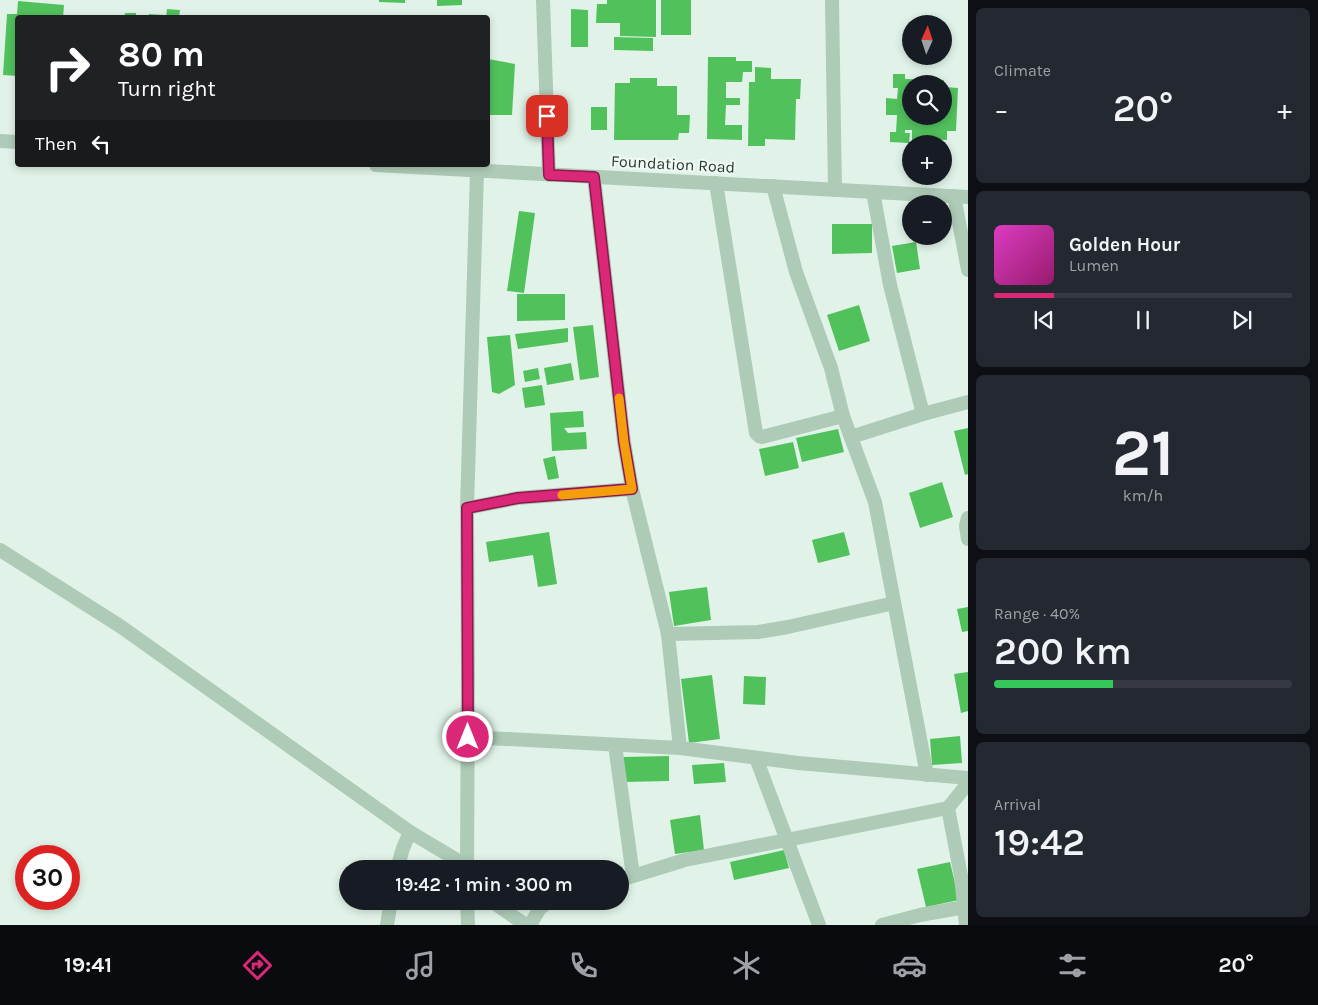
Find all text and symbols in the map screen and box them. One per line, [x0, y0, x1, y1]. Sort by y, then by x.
north arrow [902, 15, 952, 65]
map controls [902, 15, 952, 245]
text: 80 m [118, 34, 205, 75]
icon: right [35, 35, 100, 100]
text: Climate [994, 61, 1051, 80]
button: search [902, 75, 952, 125]
text: Turn right [118, 76, 216, 102]
text: 20° [1113, 86, 1173, 131]
text: − [994, 93, 1009, 126]
text: + [1277, 93, 1292, 126]
pin [526, 95, 568, 137]
icon: arrive [533, 102, 561, 130]
icon: left [87, 130, 115, 158]
text: Then [35, 133, 77, 155]
button: + [902, 135, 952, 185]
street label: Foundation Road [611, 151, 735, 177]
button: − [902, 195, 952, 245]
text: Golden Hour [1069, 234, 1180, 256]
text: Lumen [1069, 256, 1119, 275]
icon: previous [1030, 306, 1058, 334]
icon: pause [1129, 306, 1157, 334]
icon: next [1228, 306, 1256, 334]
text: 21 [1112, 415, 1174, 491]
text: km/h [1123, 486, 1163, 505]
text: Range · 40% [994, 604, 1080, 623]
text: 200 km [994, 629, 1132, 674]
position arrow [441, 710, 493, 762]
text: Arrival [994, 795, 1041, 814]
text: 19:42 [994, 820, 1085, 865]
speed limit sign: 30 [15, 845, 80, 910]
text: 19:42 · 1 min · 300 m [395, 874, 573, 896]
icon: directions [240, 948, 275, 983]
icon: music [403, 948, 438, 983]
icon: phone [566, 948, 601, 983]
icon: climate [729, 948, 764, 983]
icon: car [892, 948, 927, 983]
icon: filters [1055, 948, 1090, 983]
text: 19:41 [64, 952, 112, 978]
text: 20° [1218, 952, 1254, 978]

